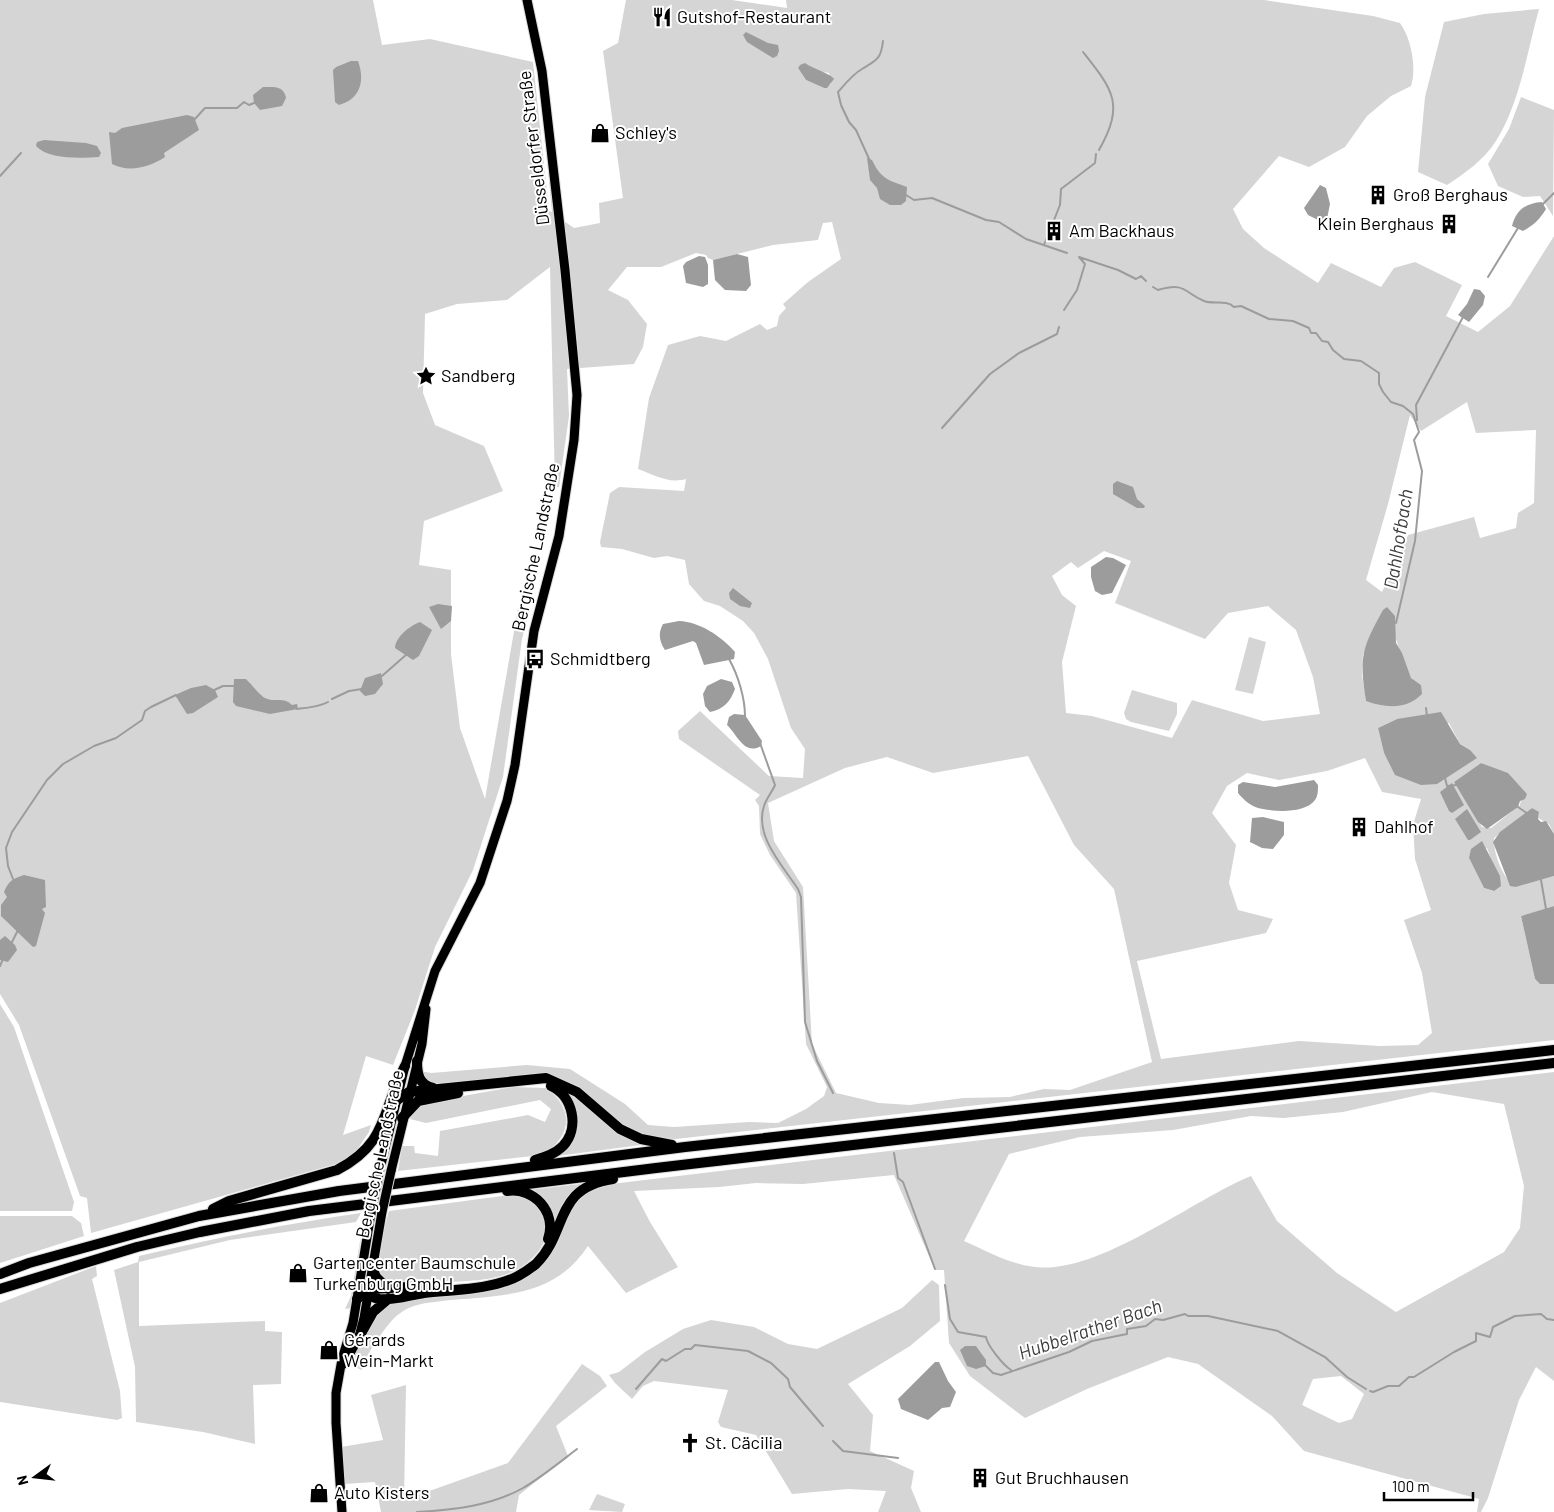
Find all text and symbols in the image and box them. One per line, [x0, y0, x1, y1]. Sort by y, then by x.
place label: Gutshof-Restaurant [677, 5, 831, 27]
restaurant icon: Gutshof-Restaurant [651, 6, 673, 28]
street label: Düsseldorfer Straße [513, 70, 553, 227]
place label: Schley's [615, 121, 677, 143]
shop icon: Schley's [589, 122, 611, 144]
place label: Groß Berghaus [1393, 183, 1508, 205]
building icon: Groß Berghaus [1367, 184, 1389, 206]
place label: Klein Berghaus [1317, 212, 1434, 234]
building icon: Klein Berghaus [1438, 213, 1460, 235]
place label: Am Backhaus [1069, 219, 1174, 241]
building icon: Am Backhaus [1043, 220, 1065, 242]
place label: Sandberg [441, 364, 515, 386]
place icon: Sandberg [415, 365, 437, 387]
street label: Bergische Landstraße [506, 461, 564, 633]
water label: Dahlhofbach [1378, 487, 1417, 591]
place label: Schmidtberg [550, 647, 651, 669]
bus stop icon: Schmidtberg [524, 648, 546, 670]
place label: Dahlhof [1374, 815, 1434, 837]
building icon: Dahlhof [1348, 816, 1370, 838]
street label: Bergische Landstraße [350, 1068, 408, 1240]
place label: Gartencenter Baumschule Turkenburg GmbH [313, 1251, 516, 1294]
shop icon: Gartencenter Baumschule Turkenburg GmbH [287, 1262, 309, 1284]
water label: Hubbelrather Bach [1015, 1293, 1165, 1364]
place label: Gérards Wein-Markt [344, 1328, 434, 1371]
shop icon: Gérards Wein-Markt [318, 1339, 340, 1361]
place label: St. Cäcilia [705, 1431, 782, 1453]
church icon: St. Cäcilia [679, 1432, 701, 1454]
north arrow [10, 1452, 60, 1502]
place label: Gut Bruchhausen [995, 1466, 1129, 1488]
building icon: Gut Bruchhausen [969, 1467, 991, 1489]
scale bar [1384, 1470, 1473, 1502]
text: N [13, 1474, 31, 1487]
text: 100 m [1392, 1477, 1430, 1495]
place label: Auto Kisters [334, 1481, 430, 1503]
shop icon: Auto Kisters [308, 1482, 330, 1504]

